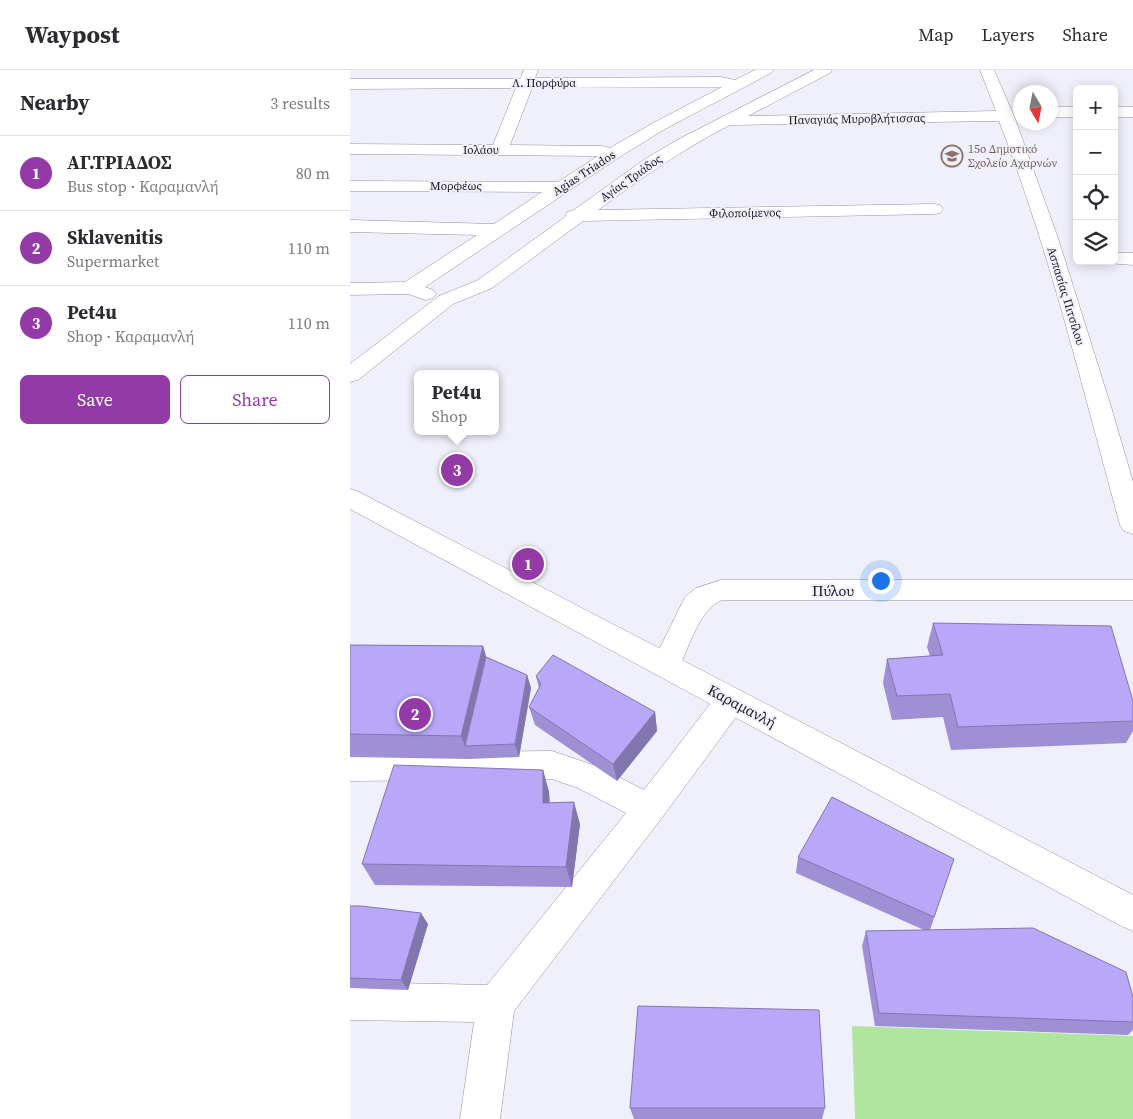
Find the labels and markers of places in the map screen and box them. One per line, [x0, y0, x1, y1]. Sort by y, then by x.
place label: 15ο Δημοτικό Σχολείο Αχαρνών [968, 141, 1057, 171]
school or university icon: 15ο Δημοτικό Σχολείο Αχαρνών [940, 144, 964, 168]
pin: 3 [441, 451, 473, 489]
pin: 1 [512, 545, 544, 583]
pin: 2 [399, 695, 431, 733]

